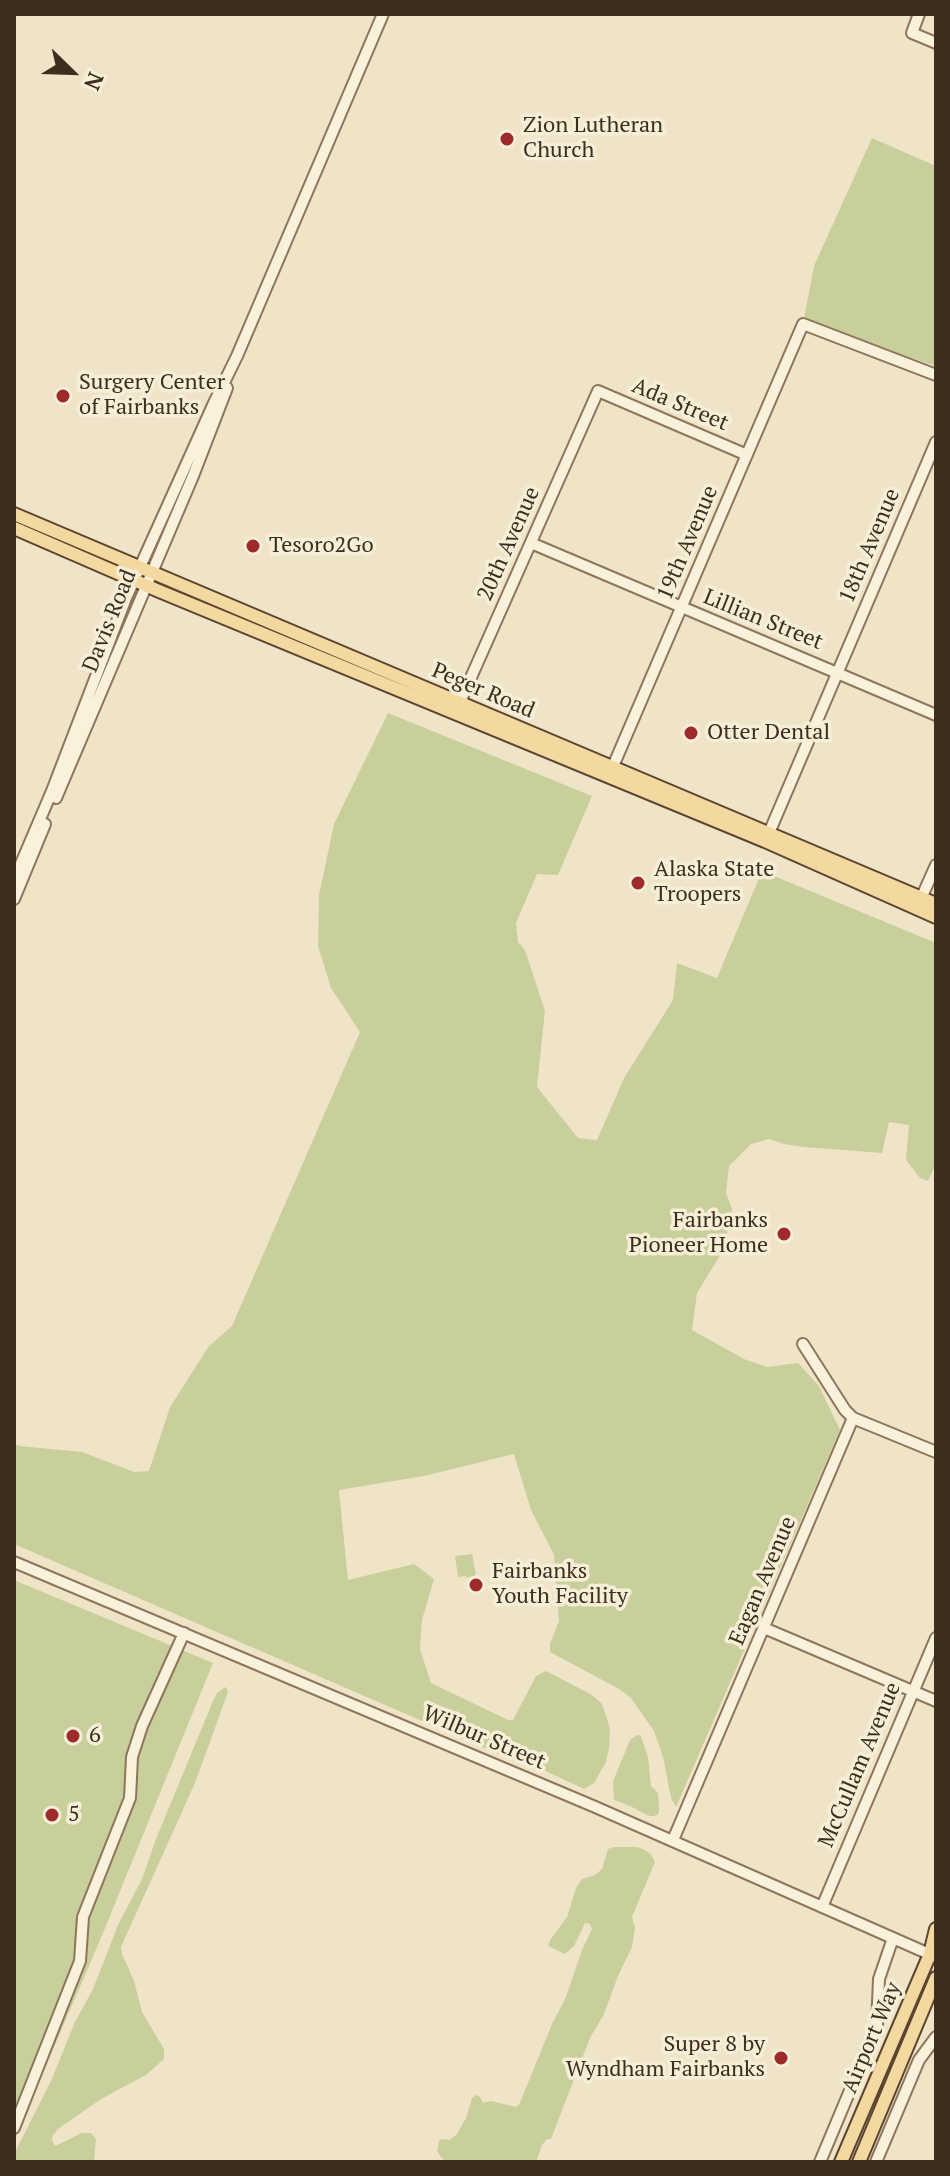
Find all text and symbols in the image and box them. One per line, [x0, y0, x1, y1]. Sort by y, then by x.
north arrow [32, 32, 112, 112]
text: N [78, 68, 111, 95]
place label: Zion Lutheran Church [523, 113, 663, 164]
marker: Zion Lutheran Church [498, 130, 516, 148]
place label: Surgery Center of Fairbanks [79, 370, 225, 422]
street label: Ada Street [628, 373, 732, 437]
marker: Surgery Center of Fairbanks [54, 387, 72, 405]
street label: 19th Avenue [652, 482, 724, 604]
street label: 20th Avenue [472, 483, 546, 605]
street label: 18th Avenue [834, 485, 906, 607]
place label: Tesoro2Go [269, 533, 374, 559]
marker: Tesoro2Go [244, 537, 262, 555]
street label: Davis Road [77, 566, 143, 676]
street label: Lillian Street [699, 584, 827, 656]
street label: Peger Road [428, 658, 538, 724]
place label: Otter Dental [707, 720, 830, 746]
marker: Otter Dental [682, 724, 700, 742]
place label: Alaska State Troopers [654, 857, 774, 908]
marker: Alaska State Troopers [629, 874, 647, 892]
place label: Fairbanks Pioneer Home [629, 1208, 768, 1260]
marker: Fairbanks Pioneer Home [775, 1225, 793, 1243]
street label: Eagan Avenue [724, 1513, 802, 1649]
place label: Fairbanks Youth Facility [492, 1559, 628, 1610]
marker: Fairbanks Youth Facility [467, 1576, 485, 1594]
street label: McCullam Avenue [813, 1678, 907, 1852]
street label: Wilbur Street [419, 1700, 549, 1776]
place label: 6 [89, 1723, 101, 1749]
marker: 6 [64, 1727, 82, 1745]
place label: 5 [68, 1802, 80, 1828]
marker: 5 [43, 1806, 61, 1824]
street label: Airport Way [837, 1979, 907, 2097]
place label: Super 8 by Wyndham Fairbanks [566, 2032, 765, 2084]
marker: Super 8 by Wyndham Fairbanks [772, 2049, 790, 2067]

